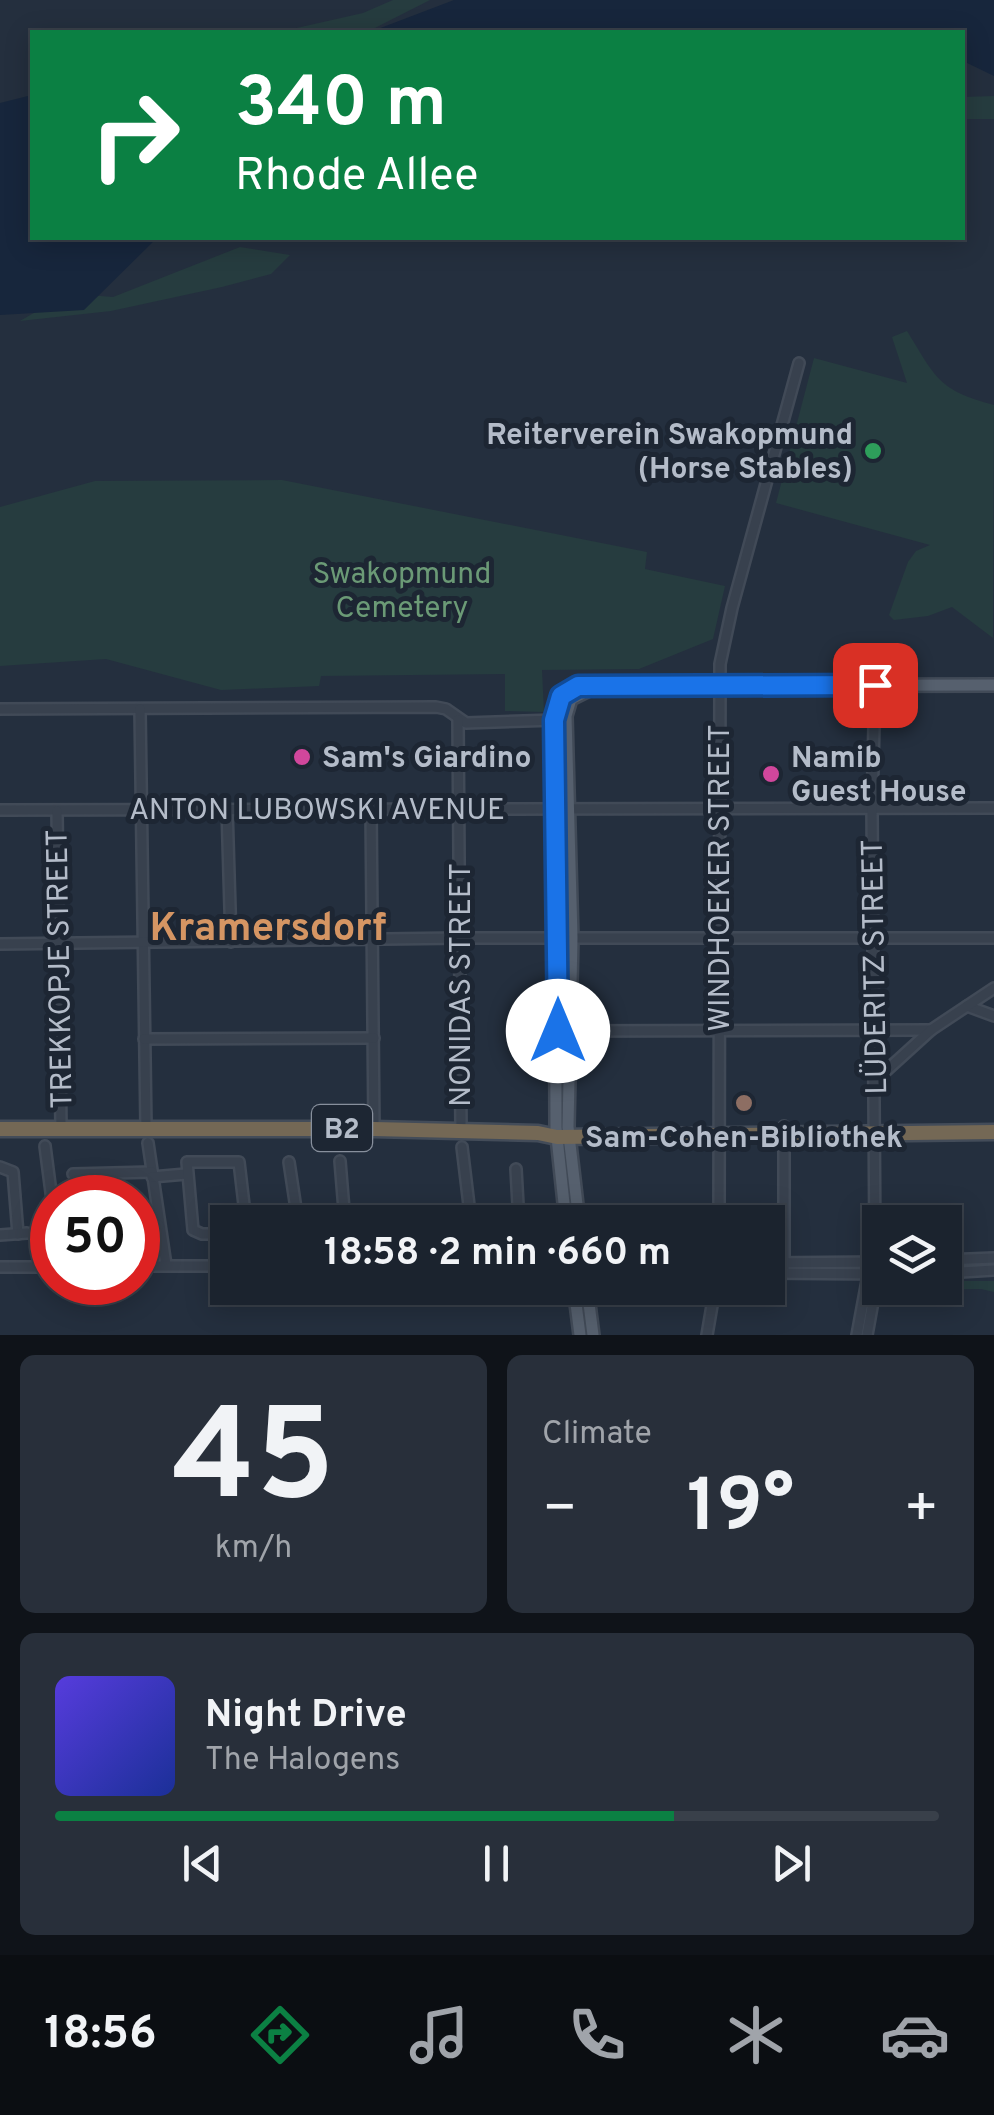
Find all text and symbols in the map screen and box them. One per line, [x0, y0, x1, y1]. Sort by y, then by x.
text: 340 m [235, 62, 447, 151]
icon: right [70, 70, 200, 200]
text: Rhode Allee [235, 149, 478, 206]
place label: Reiterverein Swakopmund (Horse Stables) [486, 418, 853, 489]
marker: Reiterverein Swakopmund (Horse Stables) [862, 440, 884, 462]
park label: Swakopmund Cemetery [313, 557, 491, 628]
pin [833, 643, 918, 728]
icon: arrive [848, 658, 903, 713]
street label: WINDHOEKER STREET [703, 724, 740, 1032]
place label: Sam's Giardino [322, 741, 531, 778]
place label: Namib Guest House [791, 741, 967, 812]
marker: Sam's Giardino [291, 746, 313, 768]
marker: Namib Guest House [760, 763, 782, 785]
street label: ANTON LUBOWSKI AVENUE [129, 793, 505, 830]
street label: TREKKOPJE STREET [41, 829, 82, 1109]
street label: LÜDERITZ STREET [854, 839, 897, 1095]
street label: NONIDAS STREET [444, 863, 481, 1107]
district label: Kramersdorf [149, 905, 387, 955]
position arrow [506, 979, 610, 1083]
marker: Sam-Cohen-Bibliothek [733, 1092, 755, 1114]
road number: B2 [312, 1105, 372, 1151]
place label: Sam-Cohen-Bibliothek [585, 1121, 903, 1158]
speed limit sign: 50 [30, 1175, 160, 1305]
map controls [862, 1205, 962, 1305]
button: layers [862, 1205, 962, 1305]
text: 18:58 · 2 min · 660 m [324, 1230, 671, 1279]
text: 45 [172, 1381, 335, 1546]
text: Climate [542, 1415, 652, 1455]
text: 19° [687, 1463, 794, 1558]
text: − [542, 1476, 577, 1546]
text: + [904, 1476, 939, 1546]
text: km/h [215, 1529, 292, 1569]
text: Night Drive [205, 1692, 407, 1741]
text: The Halogens [205, 1741, 400, 1781]
icon: previous [175, 1836, 230, 1891]
icon: pause [469, 1836, 524, 1891]
icon: next [764, 1836, 819, 1891]
icon: directions [245, 2000, 315, 2070]
icon: music [404, 2000, 474, 2070]
icon: phone [562, 2000, 632, 2070]
icon: climate [721, 2000, 791, 2070]
icon: car [880, 2000, 950, 2070]
text: 18:56 [44, 2007, 157, 2064]

